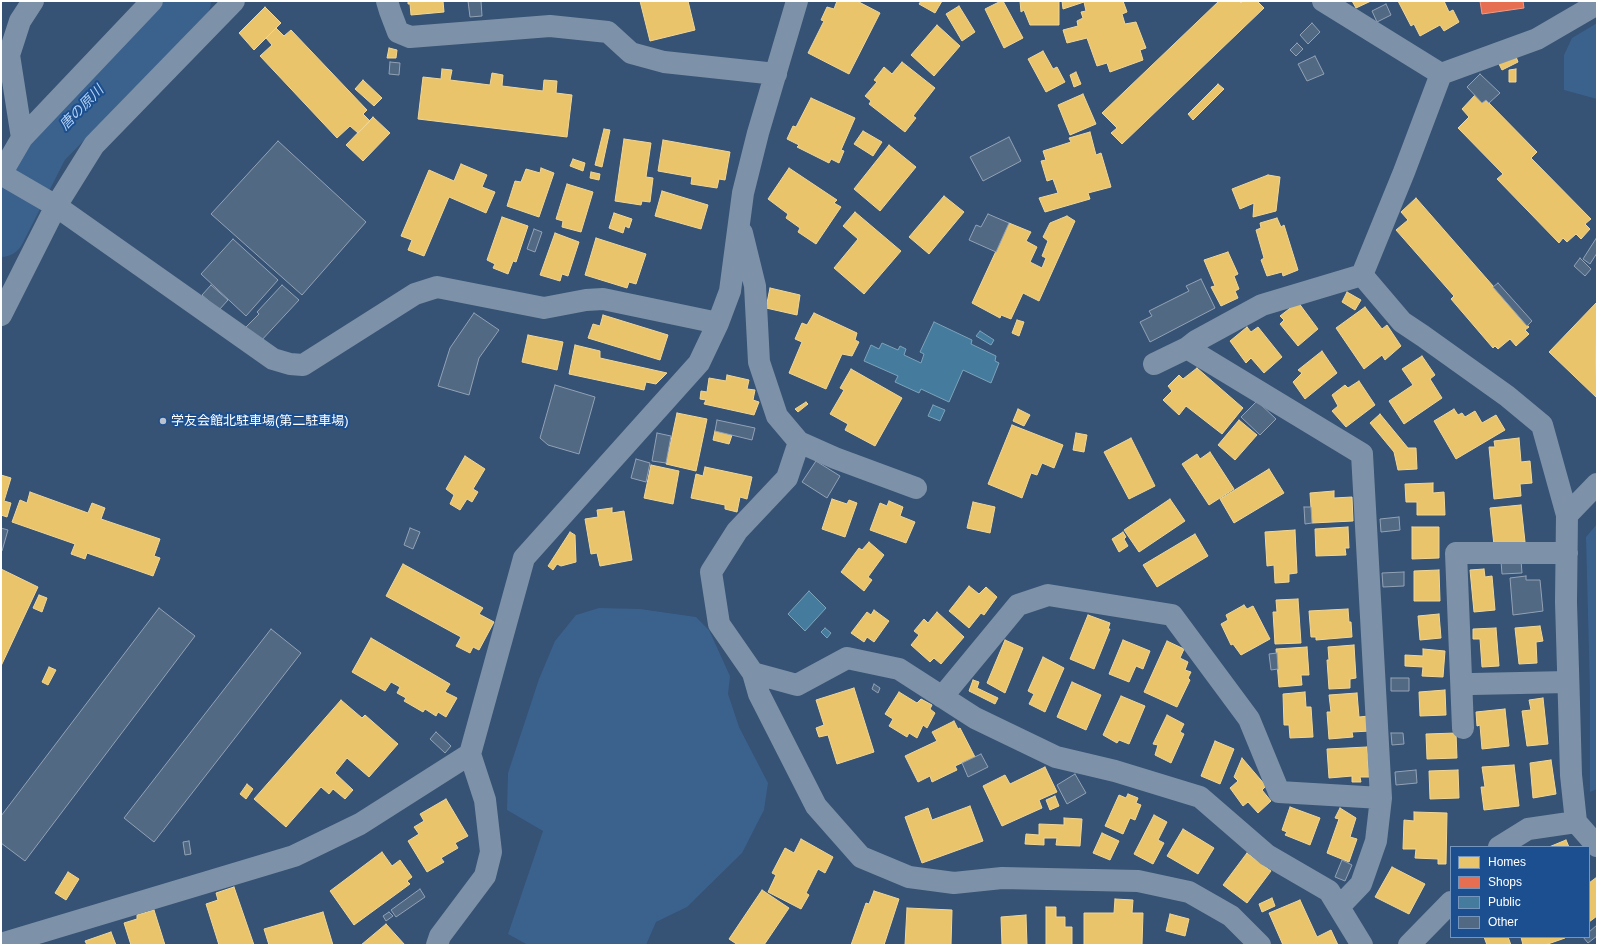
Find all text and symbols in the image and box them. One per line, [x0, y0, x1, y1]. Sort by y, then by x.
water label: 唐の原川 [57, 82, 107, 134]
place label: 学友会館北駐車場(第二駐車場) [171, 413, 349, 429]
marker: 学友会館北駐車場(第二駐車場) [158, 416, 168, 426]
legend [1450, 846, 1590, 938]
text: Homes [1488, 855, 1526, 869]
text: Shops [1488, 875, 1522, 889]
text: Public [1488, 895, 1521, 909]
text: Other [1488, 915, 1518, 929]

